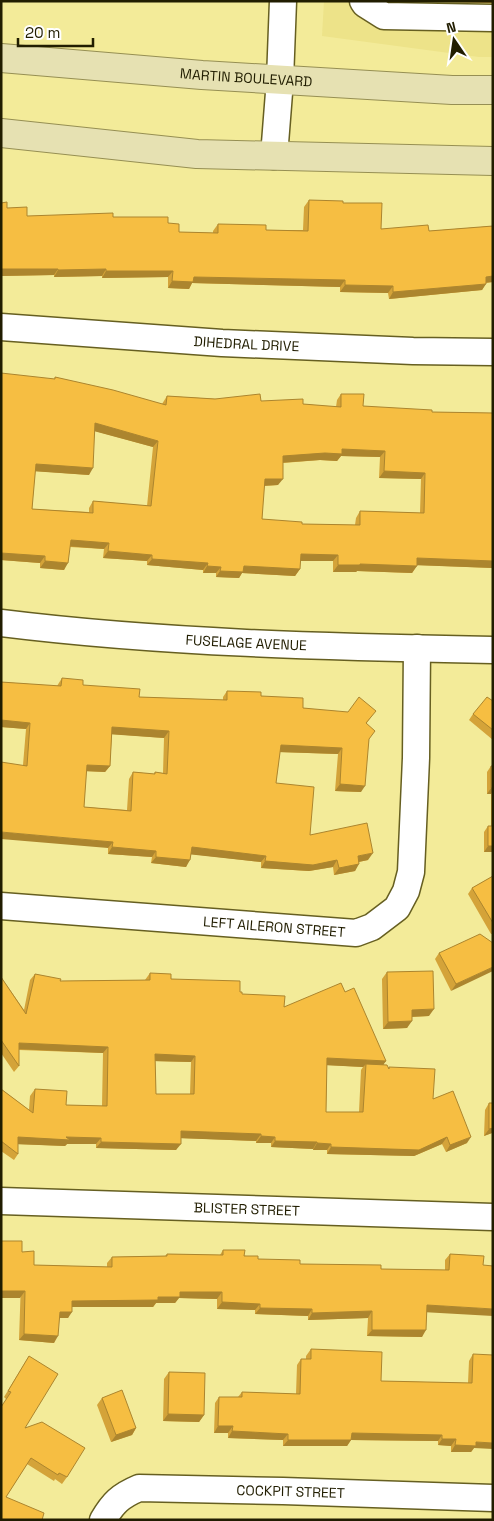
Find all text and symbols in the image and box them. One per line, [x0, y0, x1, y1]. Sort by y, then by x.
scale bar [18, 15, 92, 47]
north arrow [429, 15, 479, 65]
text: N [444, 18, 458, 37]
text: 20 m [25, 23, 60, 42]
street label: MARTIN BOULEVARD [179, 64, 313, 91]
street label: DIHEDRAL DRIVE [193, 332, 300, 355]
street label: FUSELAGE AVENUE [185, 631, 307, 654]
street label: LEFT AILERON STREET [202, 912, 346, 941]
street label: BLISTER STREET [193, 1198, 300, 1220]
street label: COCKPIT STREET [236, 1481, 345, 1502]

